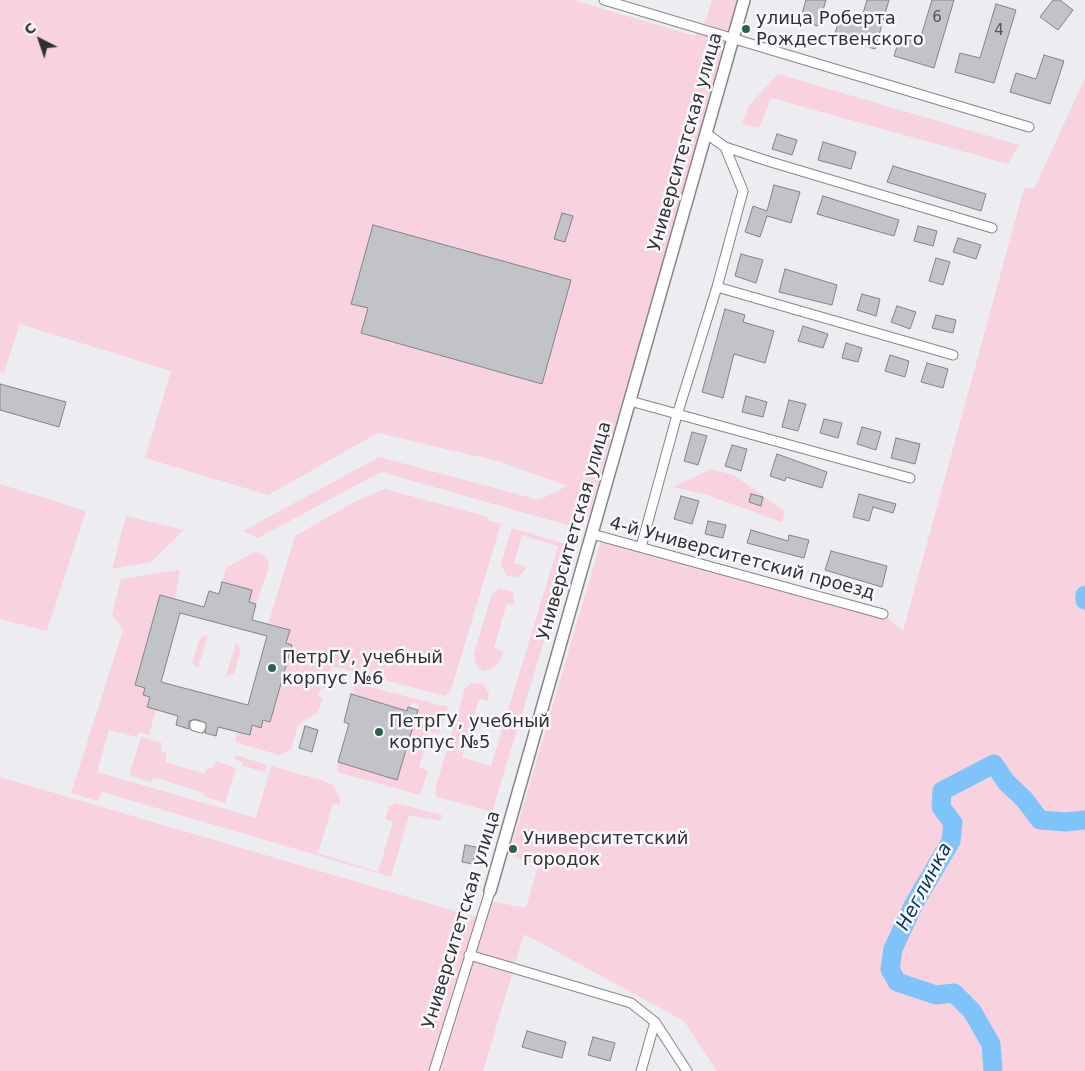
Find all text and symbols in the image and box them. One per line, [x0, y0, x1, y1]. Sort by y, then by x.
place label: улица Роберта Рождественского [756, 8, 924, 50]
house number: 6 [932, 9, 942, 27]
north arrow [15, 15, 65, 65]
text: С [21, 19, 39, 38]
house number: 4 [994, 22, 1004, 40]
marker: улица Роберта Рождественского [740, 23, 752, 35]
street label: Университетская улица [644, 30, 728, 254]
street label: Университетская улица [533, 419, 617, 643]
street label: 4-й Университетский проезд [607, 513, 877, 605]
place label: ПетрГУ, учебный корпус №6 [282, 647, 443, 690]
marker: ПетрГУ, учебный корпус №6 [266, 662, 278, 674]
place label: ПетрГУ, учебный корпус №5 [389, 711, 550, 754]
marker: ПетрГУ, учебный корпус №5 [373, 726, 385, 738]
street label: Университетская улица [419, 808, 505, 1032]
place label: Университетский городок [523, 828, 688, 871]
water label: Неглинка [892, 839, 958, 935]
marker: Университетский городок [507, 843, 519, 855]

